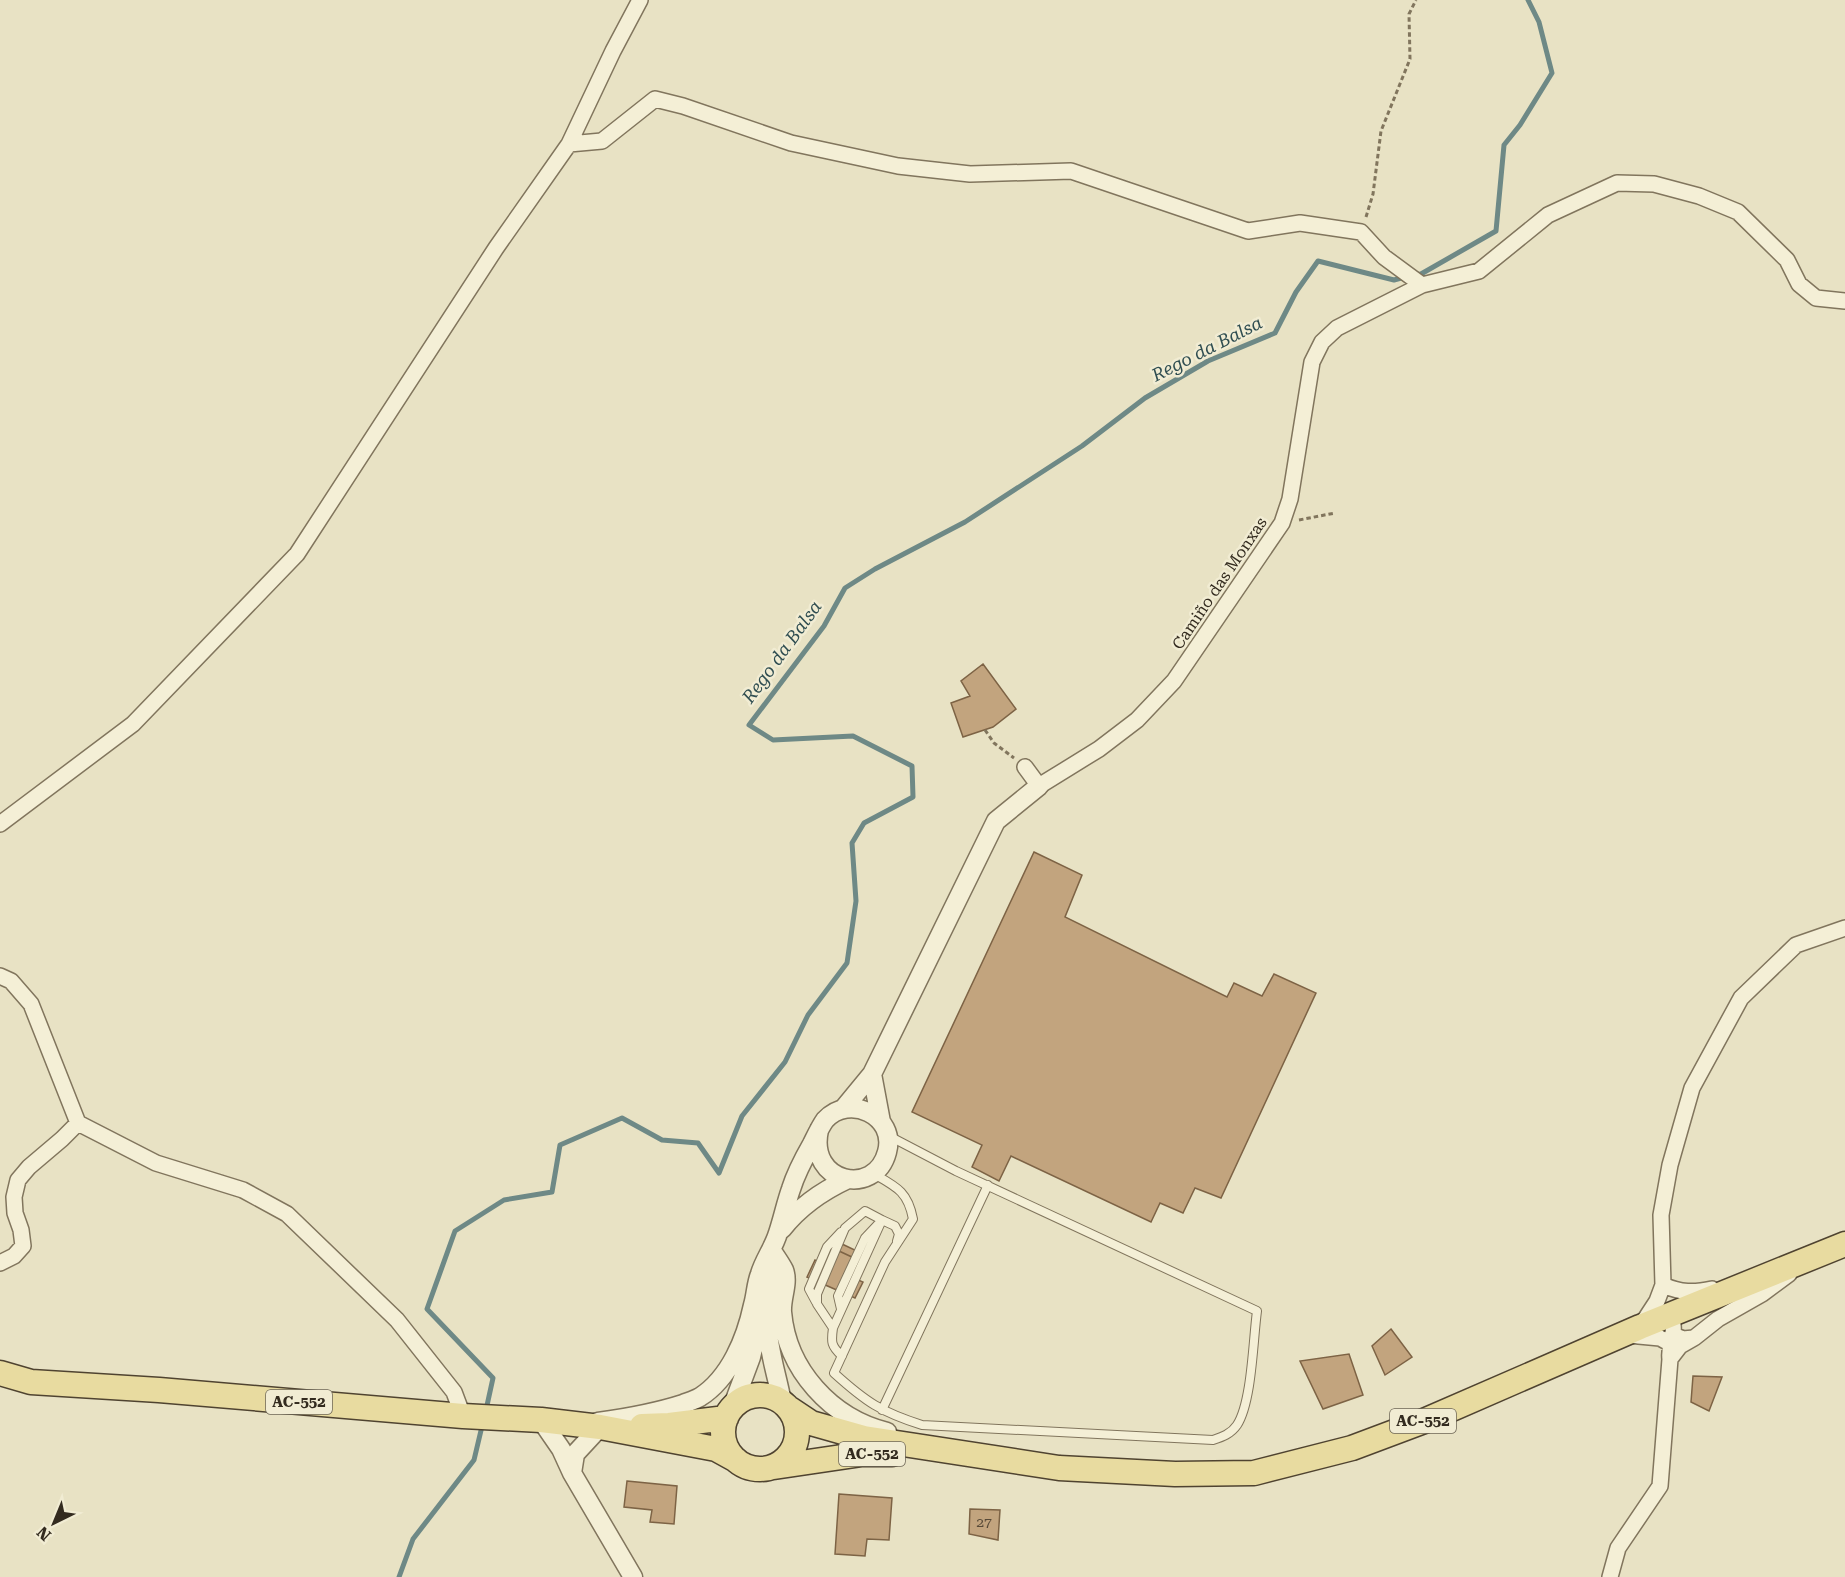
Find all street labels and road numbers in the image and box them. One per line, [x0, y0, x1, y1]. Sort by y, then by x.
street label: Camiño das Monxas [1168, 513, 1271, 653]
road number: AC-552 [266, 1390, 332, 1414]
road number: AC-552 [1390, 1409, 1456, 1433]
road number: AC-552 [839, 1442, 905, 1466]

